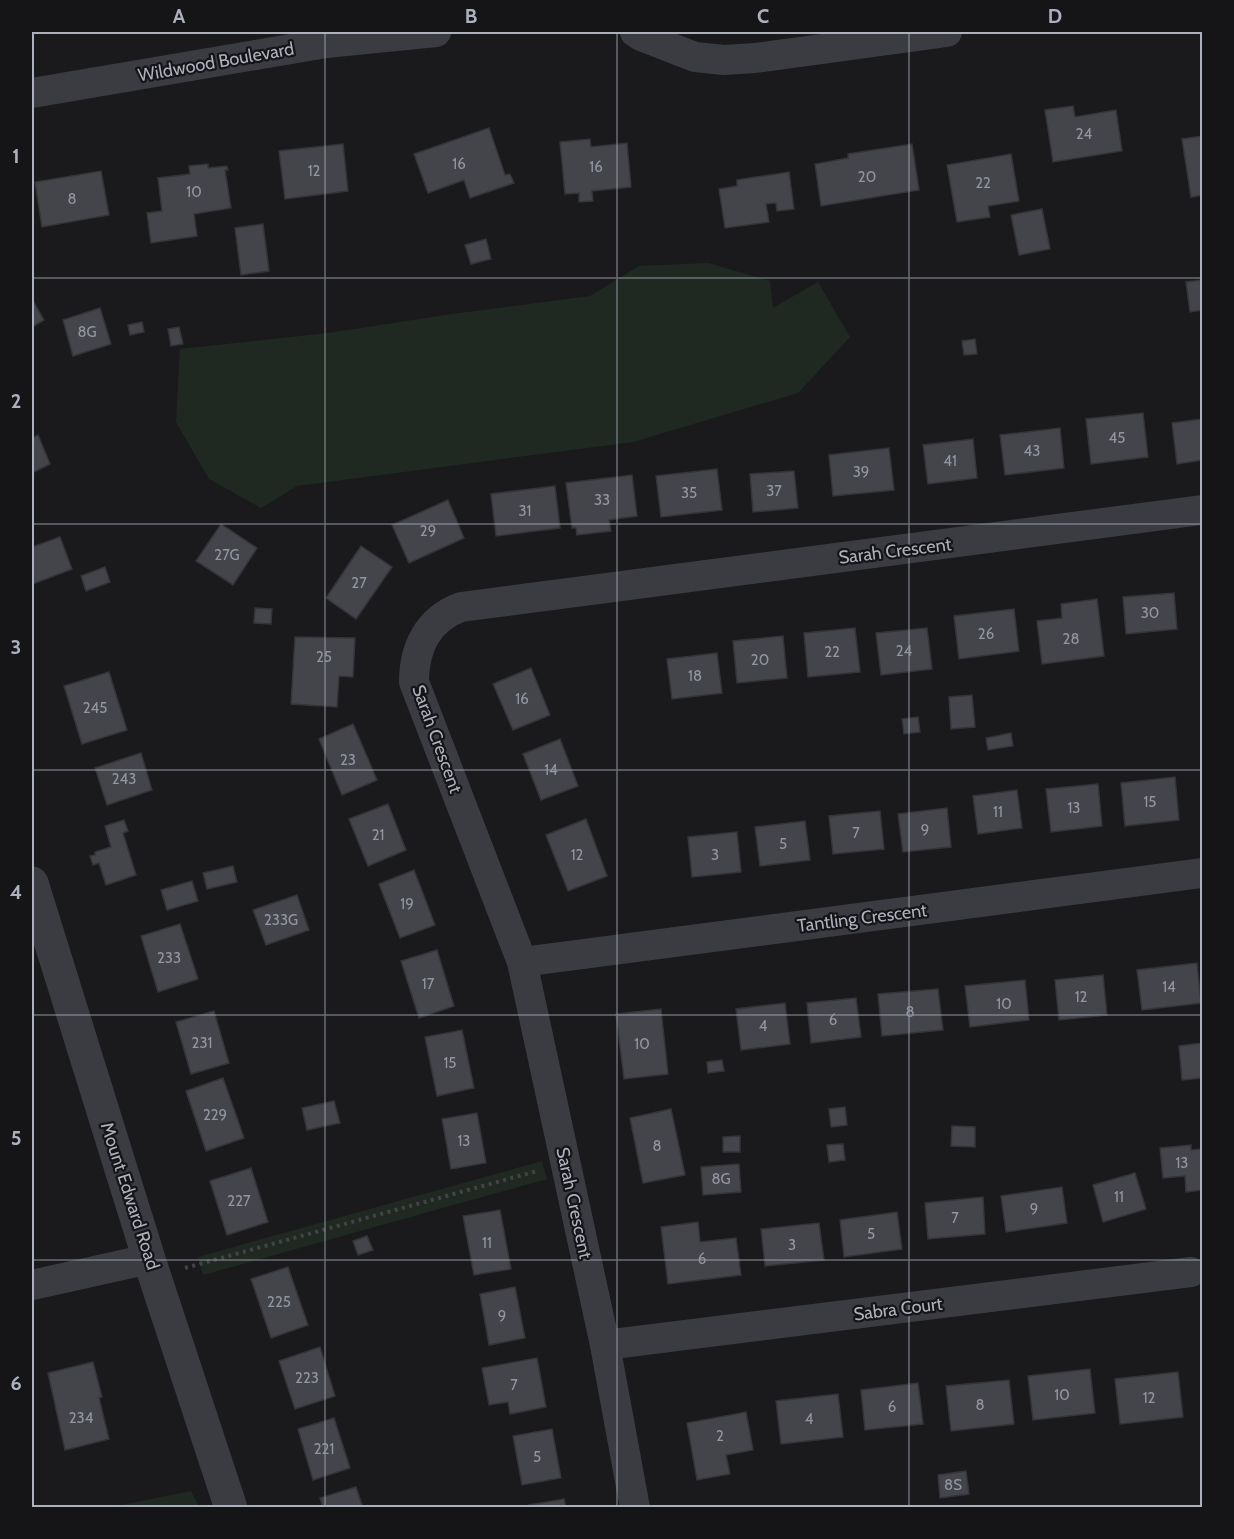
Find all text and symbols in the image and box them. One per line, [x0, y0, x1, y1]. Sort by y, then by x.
text: A [173, 4, 186, 28]
text: B [465, 4, 477, 28]
text: C [757, 4, 769, 28]
text: D [1048, 4, 1062, 28]
street label: Wildwood Boulevard [136, 37, 296, 87]
house number: 24 [1076, 125, 1093, 143]
text: 1 [12, 144, 20, 168]
house number: 16 [452, 155, 466, 173]
house number: 16 [589, 158, 603, 176]
house number: 12 [308, 162, 321, 180]
house number: 20 [858, 168, 876, 186]
house number: 22 [975, 174, 991, 192]
house number: 10 [186, 183, 202, 201]
house number: 8 [67, 190, 77, 208]
house number: 8G [77, 323, 97, 341]
text: 2 [11, 389, 21, 413]
house number: 45 [1109, 429, 1125, 447]
house number: 43 [1024, 442, 1040, 460]
house number: 41 [943, 452, 957, 470]
house number: 39 [853, 463, 869, 481]
house number: 37 [766, 482, 782, 500]
house number: 35 [681, 484, 697, 502]
house number: 33 [594, 491, 610, 509]
house number: 31 [518, 502, 532, 520]
house number: 29 [420, 522, 436, 540]
street label: Sarah Crescent [837, 533, 953, 569]
house number: 27G [214, 546, 240, 564]
house number: 27 [351, 574, 367, 592]
house number: 30 [1141, 604, 1159, 622]
house number: 26 [978, 625, 994, 643]
house number: 28 [1063, 630, 1079, 648]
text: 3 [11, 635, 21, 659]
house number: 24 [896, 642, 913, 660]
house number: 22 [824, 643, 840, 661]
house number: 25 [316, 648, 332, 666]
house number: 20 [751, 651, 769, 669]
house number: 18 [688, 667, 702, 685]
street label: Sarah Crescent [407, 682, 467, 796]
house number: 16 [515, 690, 529, 708]
house number: 245 [83, 699, 107, 717]
house number: 23 [340, 751, 356, 769]
house number: 14 [544, 761, 558, 779]
house number: 243 [112, 770, 136, 788]
house number: 15 [1143, 793, 1157, 811]
house number: 13 [1067, 799, 1081, 817]
house number: 11 [993, 803, 1003, 821]
house number: 9 [921, 821, 929, 839]
house number: 7 [852, 824, 860, 842]
house number: 21 [372, 826, 384, 844]
house number: 5 [779, 835, 787, 853]
house number: 12 [571, 846, 584, 864]
house number: 3 [711, 846, 719, 864]
text: 4 [10, 880, 22, 904]
house number: 19 [400, 895, 414, 913]
street label: Tantling Crescent [796, 899, 928, 937]
house number: 233G [264, 911, 298, 929]
house number: 233 [157, 949, 181, 967]
house number: 17 [422, 975, 435, 993]
house number: 14 [1162, 978, 1176, 996]
house number: 12 [1075, 988, 1088, 1006]
house number: 10 [996, 995, 1012, 1013]
house number: 8 [905, 1003, 915, 1021]
house number: 6 [829, 1011, 837, 1029]
house number: 4 [759, 1017, 768, 1035]
house number: 231 [192, 1034, 212, 1052]
house number: 10 [634, 1035, 650, 1053]
house number: 15 [443, 1054, 457, 1072]
house number: 229 [203, 1106, 227, 1124]
street label: Mount Edward Road [96, 1120, 164, 1272]
text: 5 [11, 1126, 21, 1150]
house number: 13 [457, 1132, 471, 1150]
house number: 8 [652, 1137, 662, 1155]
street label: Sarah Crescent [551, 1145, 597, 1261]
house number: 13 [1175, 1154, 1189, 1172]
house number: 8G [711, 1170, 731, 1188]
house number: 11 [1114, 1188, 1124, 1206]
house number: 227 [227, 1192, 251, 1210]
house number: 9 [1030, 1200, 1038, 1218]
house number: 7 [951, 1209, 959, 1227]
house number: 5 [867, 1225, 875, 1243]
house number: 11 [482, 1234, 492, 1252]
house number: 3 [788, 1236, 796, 1254]
house number: 6 [698, 1250, 706, 1268]
house number: 225 [267, 1293, 291, 1311]
street label: Sabra Court [852, 1293, 944, 1325]
house number: 9 [498, 1307, 506, 1325]
house number: 223 [295, 1369, 319, 1387]
text: 6 [10, 1371, 22, 1395]
house number: 7 [510, 1376, 518, 1394]
house number: 10 [1054, 1386, 1070, 1404]
house number: 12 [1143, 1389, 1156, 1407]
house number: 8 [975, 1396, 985, 1414]
house number: 6 [888, 1398, 896, 1416]
house number: 234 [69, 1409, 94, 1427]
house number: 4 [805, 1410, 814, 1428]
house number: 2 [716, 1427, 724, 1445]
house number: 221 [314, 1440, 334, 1458]
house number: 5 [533, 1448, 541, 1466]
house number: 8S [944, 1476, 962, 1494]

